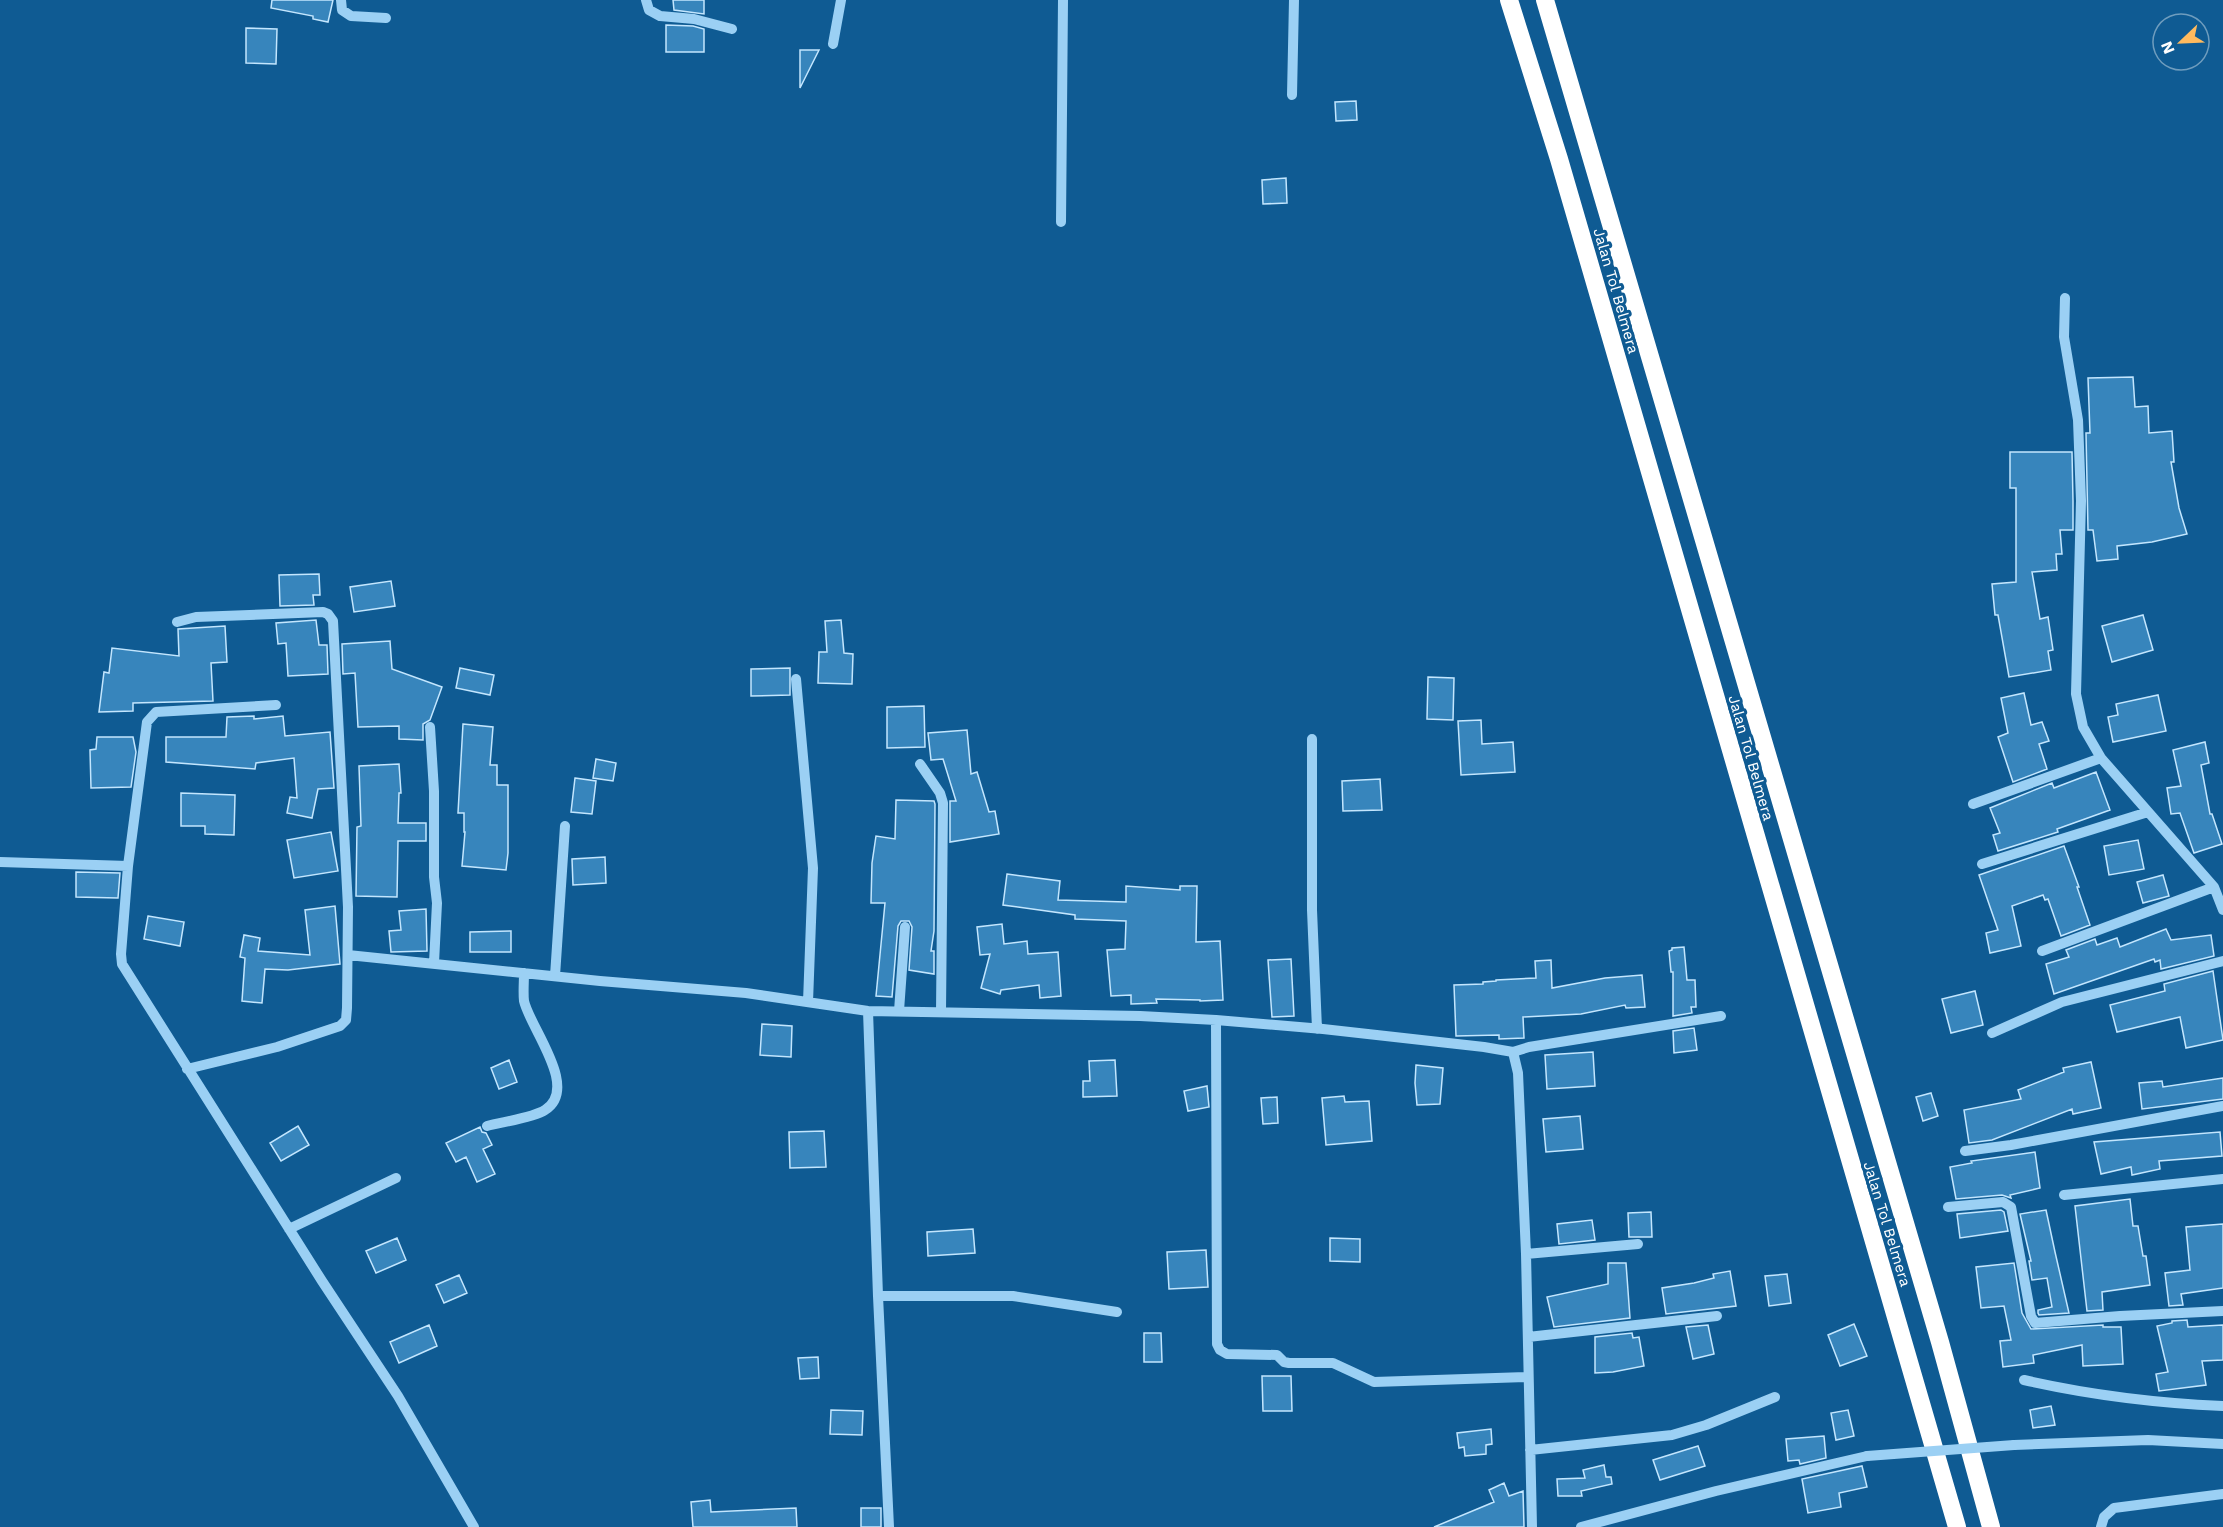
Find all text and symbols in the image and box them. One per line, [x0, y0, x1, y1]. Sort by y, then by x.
north arrow [2151, 12, 2211, 72]
text: N [2157, 38, 2179, 57]
street label: Jalan Tol Belmera [1589, 226, 1643, 356]
street label: Jalan Tol Belmera [1724, 693, 1778, 823]
street label: Jalan Tol Belmera [1859, 1159, 1915, 1289]

